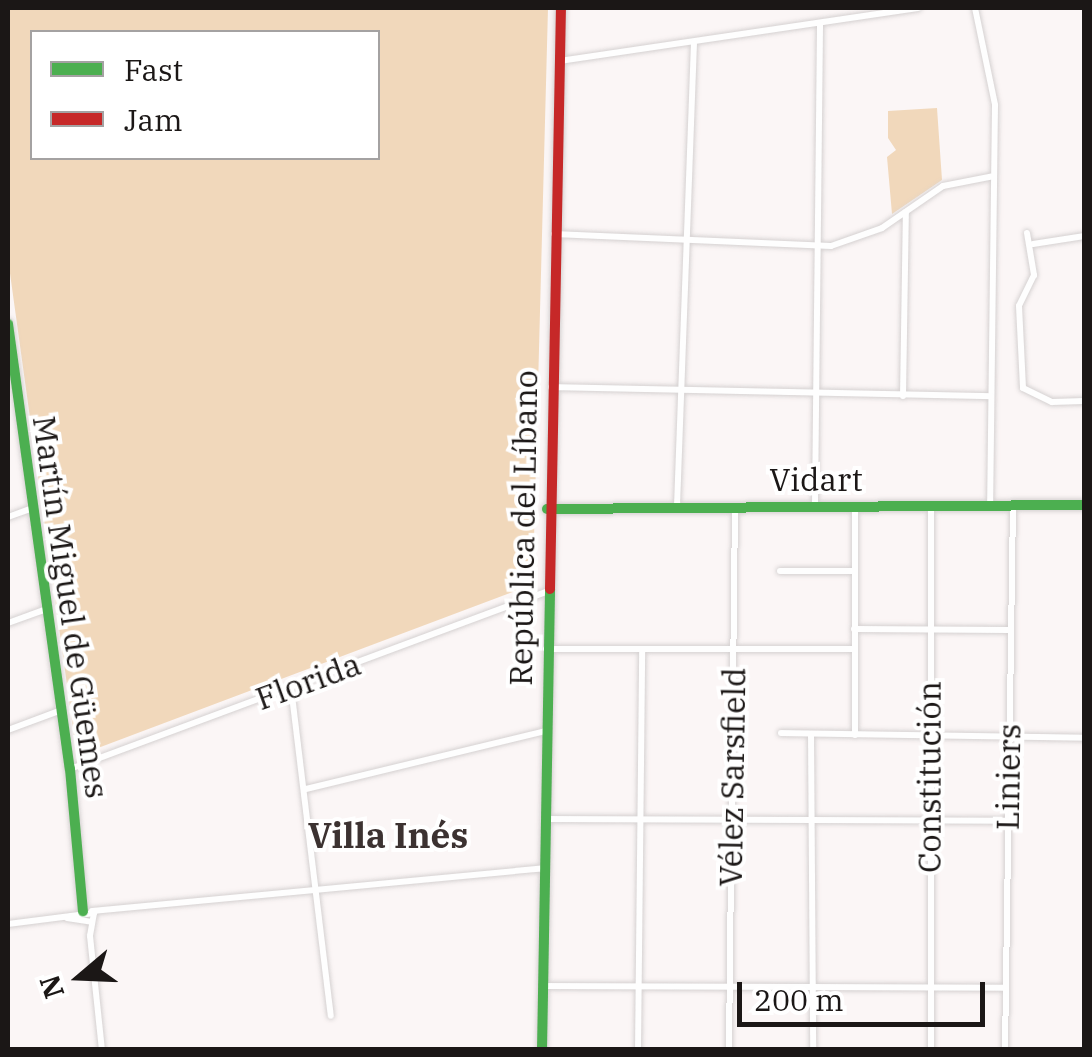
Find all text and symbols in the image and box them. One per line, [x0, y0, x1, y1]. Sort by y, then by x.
legend [30, 30, 380, 160]
text: Fast [124, 50, 183, 89]
text: Jam [124, 100, 183, 139]
street label: República del Líbano [501, 370, 545, 686]
street label: Martín Miguel de Güemes [25, 413, 117, 801]
street label: Vidart [769, 460, 863, 498]
street label: Florida [250, 644, 366, 718]
street label: Vélez Sarsfield [711, 667, 753, 887]
street label: Constitución [910, 681, 948, 873]
street label: Liniers [988, 723, 1028, 831]
district label: Villa Inés [308, 814, 468, 856]
north arrow [30, 927, 130, 1027]
scale bar [742, 962, 990, 1024]
text: N [30, 970, 72, 1003]
text: 200 m [754, 980, 844, 1019]

